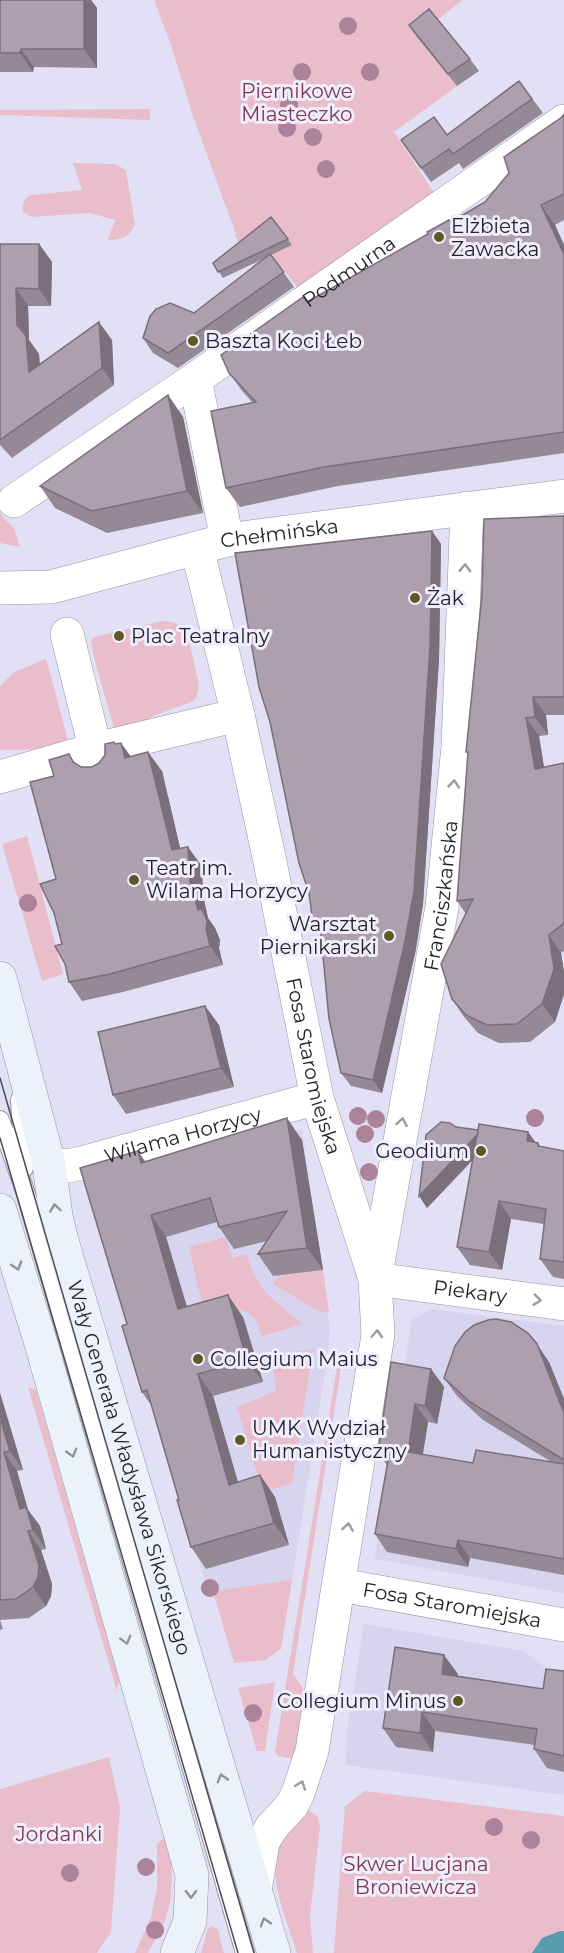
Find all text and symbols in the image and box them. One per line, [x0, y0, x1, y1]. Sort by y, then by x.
park label: Piernikowe Miasteczko [241, 79, 353, 126]
place label: Elżbieta Zawacka [451, 214, 539, 261]
marker: Elżbieta Zawacka [432, 230, 446, 244]
street label: Podmurna [298, 231, 400, 312]
place label: Baszta Koci Łeb [205, 329, 362, 353]
marker: Baszta Koci Łeb [186, 334, 200, 348]
street label: Chełmińska [219, 514, 340, 553]
one-way arrow [458, 564, 471, 573]
place label: Żak [427, 586, 464, 610]
marker: Żak [408, 591, 422, 605]
place label: Plac Teatralny [131, 624, 270, 648]
marker: Plac Teatralny [112, 629, 126, 643]
one-way arrow [447, 780, 460, 789]
street label: Franciszkańska [419, 819, 463, 973]
place label: Teatr im. Wilama Horzycy [146, 856, 308, 903]
marker: Teatr im. Wilama Horzycy [127, 873, 141, 887]
place label: Warsztat Piernikarski [260, 912, 377, 959]
marker: Warsztat Piernikarski [382, 929, 396, 943]
street label: Fosa Staromiejska [281, 975, 346, 1157]
street label: Wilama Horzycy [101, 1102, 264, 1168]
one-way arrow [396, 1117, 408, 1127]
place label: Geodium [375, 1139, 469, 1163]
marker: Geodium [474, 1144, 488, 1158]
one-way arrow [50, 1203, 62, 1212]
one-way arrow [10, 1260, 22, 1271]
street label: Piekary [432, 1275, 509, 1308]
street label: Wały Generała Władysława Sikorskiego [62, 1277, 197, 1658]
one-way arrow [533, 1294, 542, 1306]
one-way arrow [371, 1330, 384, 1339]
place label: Collegium Maius [210, 1347, 378, 1371]
marker: Collegium Maius [191, 1352, 205, 1366]
place label: UMK Wydział Humanistyczny [252, 1416, 407, 1463]
marker: UMK Wydział Humanistyczny [233, 1433, 247, 1447]
one-way arrow [65, 1447, 77, 1458]
one-way arrow [342, 1522, 354, 1532]
street label: Fosa Staromiejska [361, 1577, 544, 1633]
one-way arrow [119, 1634, 131, 1645]
place label: Collegium Minus [277, 1689, 446, 1713]
marker: Collegium Minus [451, 1694, 465, 1708]
one-way arrow [217, 1773, 229, 1784]
one-way arrow [293, 1781, 306, 1791]
park label: Jordanki [15, 1822, 102, 1846]
park label: Skwer Lucjana Broniewicza [343, 1852, 489, 1899]
one-way arrow [185, 1890, 198, 1899]
one-way arrow [260, 1917, 272, 1928]

